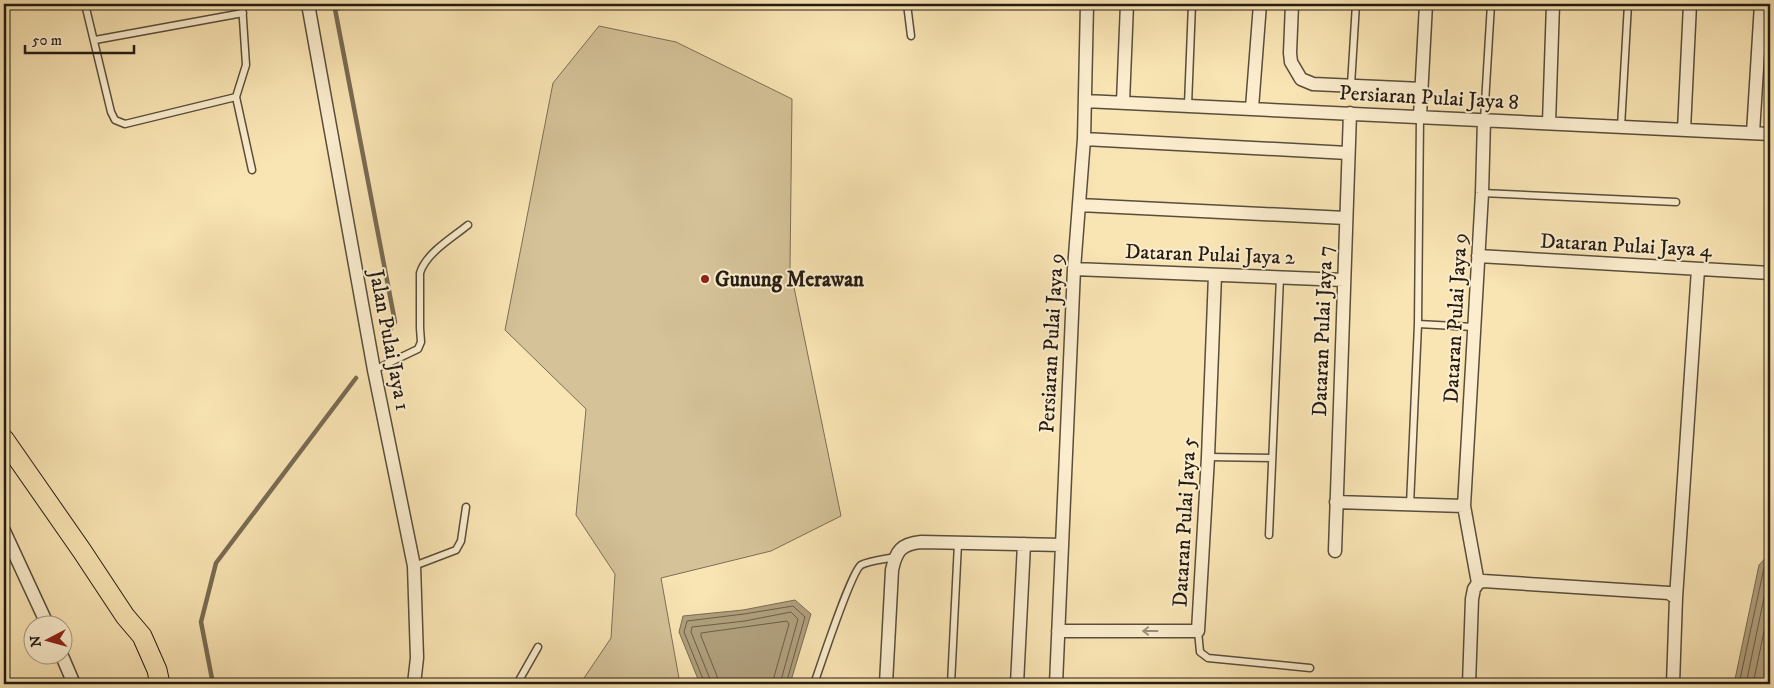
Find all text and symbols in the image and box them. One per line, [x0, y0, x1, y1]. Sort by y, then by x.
scale bar [25, 22, 134, 54]
text: 50 m [32, 31, 62, 50]
street label: Persiaran Pulai Jaya 8 [1338, 80, 1520, 116]
street label: Dataran Pulai Jaya 4 [1539, 229, 1713, 264]
street label: Dataran Pulai Jaya 9 [1439, 232, 1473, 404]
street label: Dataran Pulai Jaya 2 [1124, 239, 1296, 271]
street label: Dataran Pulai Jaya 7 [1307, 245, 1339, 417]
street label: Persiaran Pulai Jaya 9 [1034, 252, 1070, 434]
street label: Jalan Pulai Jaya 1 [362, 266, 415, 413]
place label: Gunung Merawan [715, 267, 865, 293]
marker: Gunung Merawan [699, 273, 711, 285]
street label: Dataran Pulai Jaya 5 [1168, 436, 1202, 608]
north arrow [22, 616, 72, 666]
one-way arrow [1142, 626, 1158, 636]
text: N [26, 634, 46, 648]

